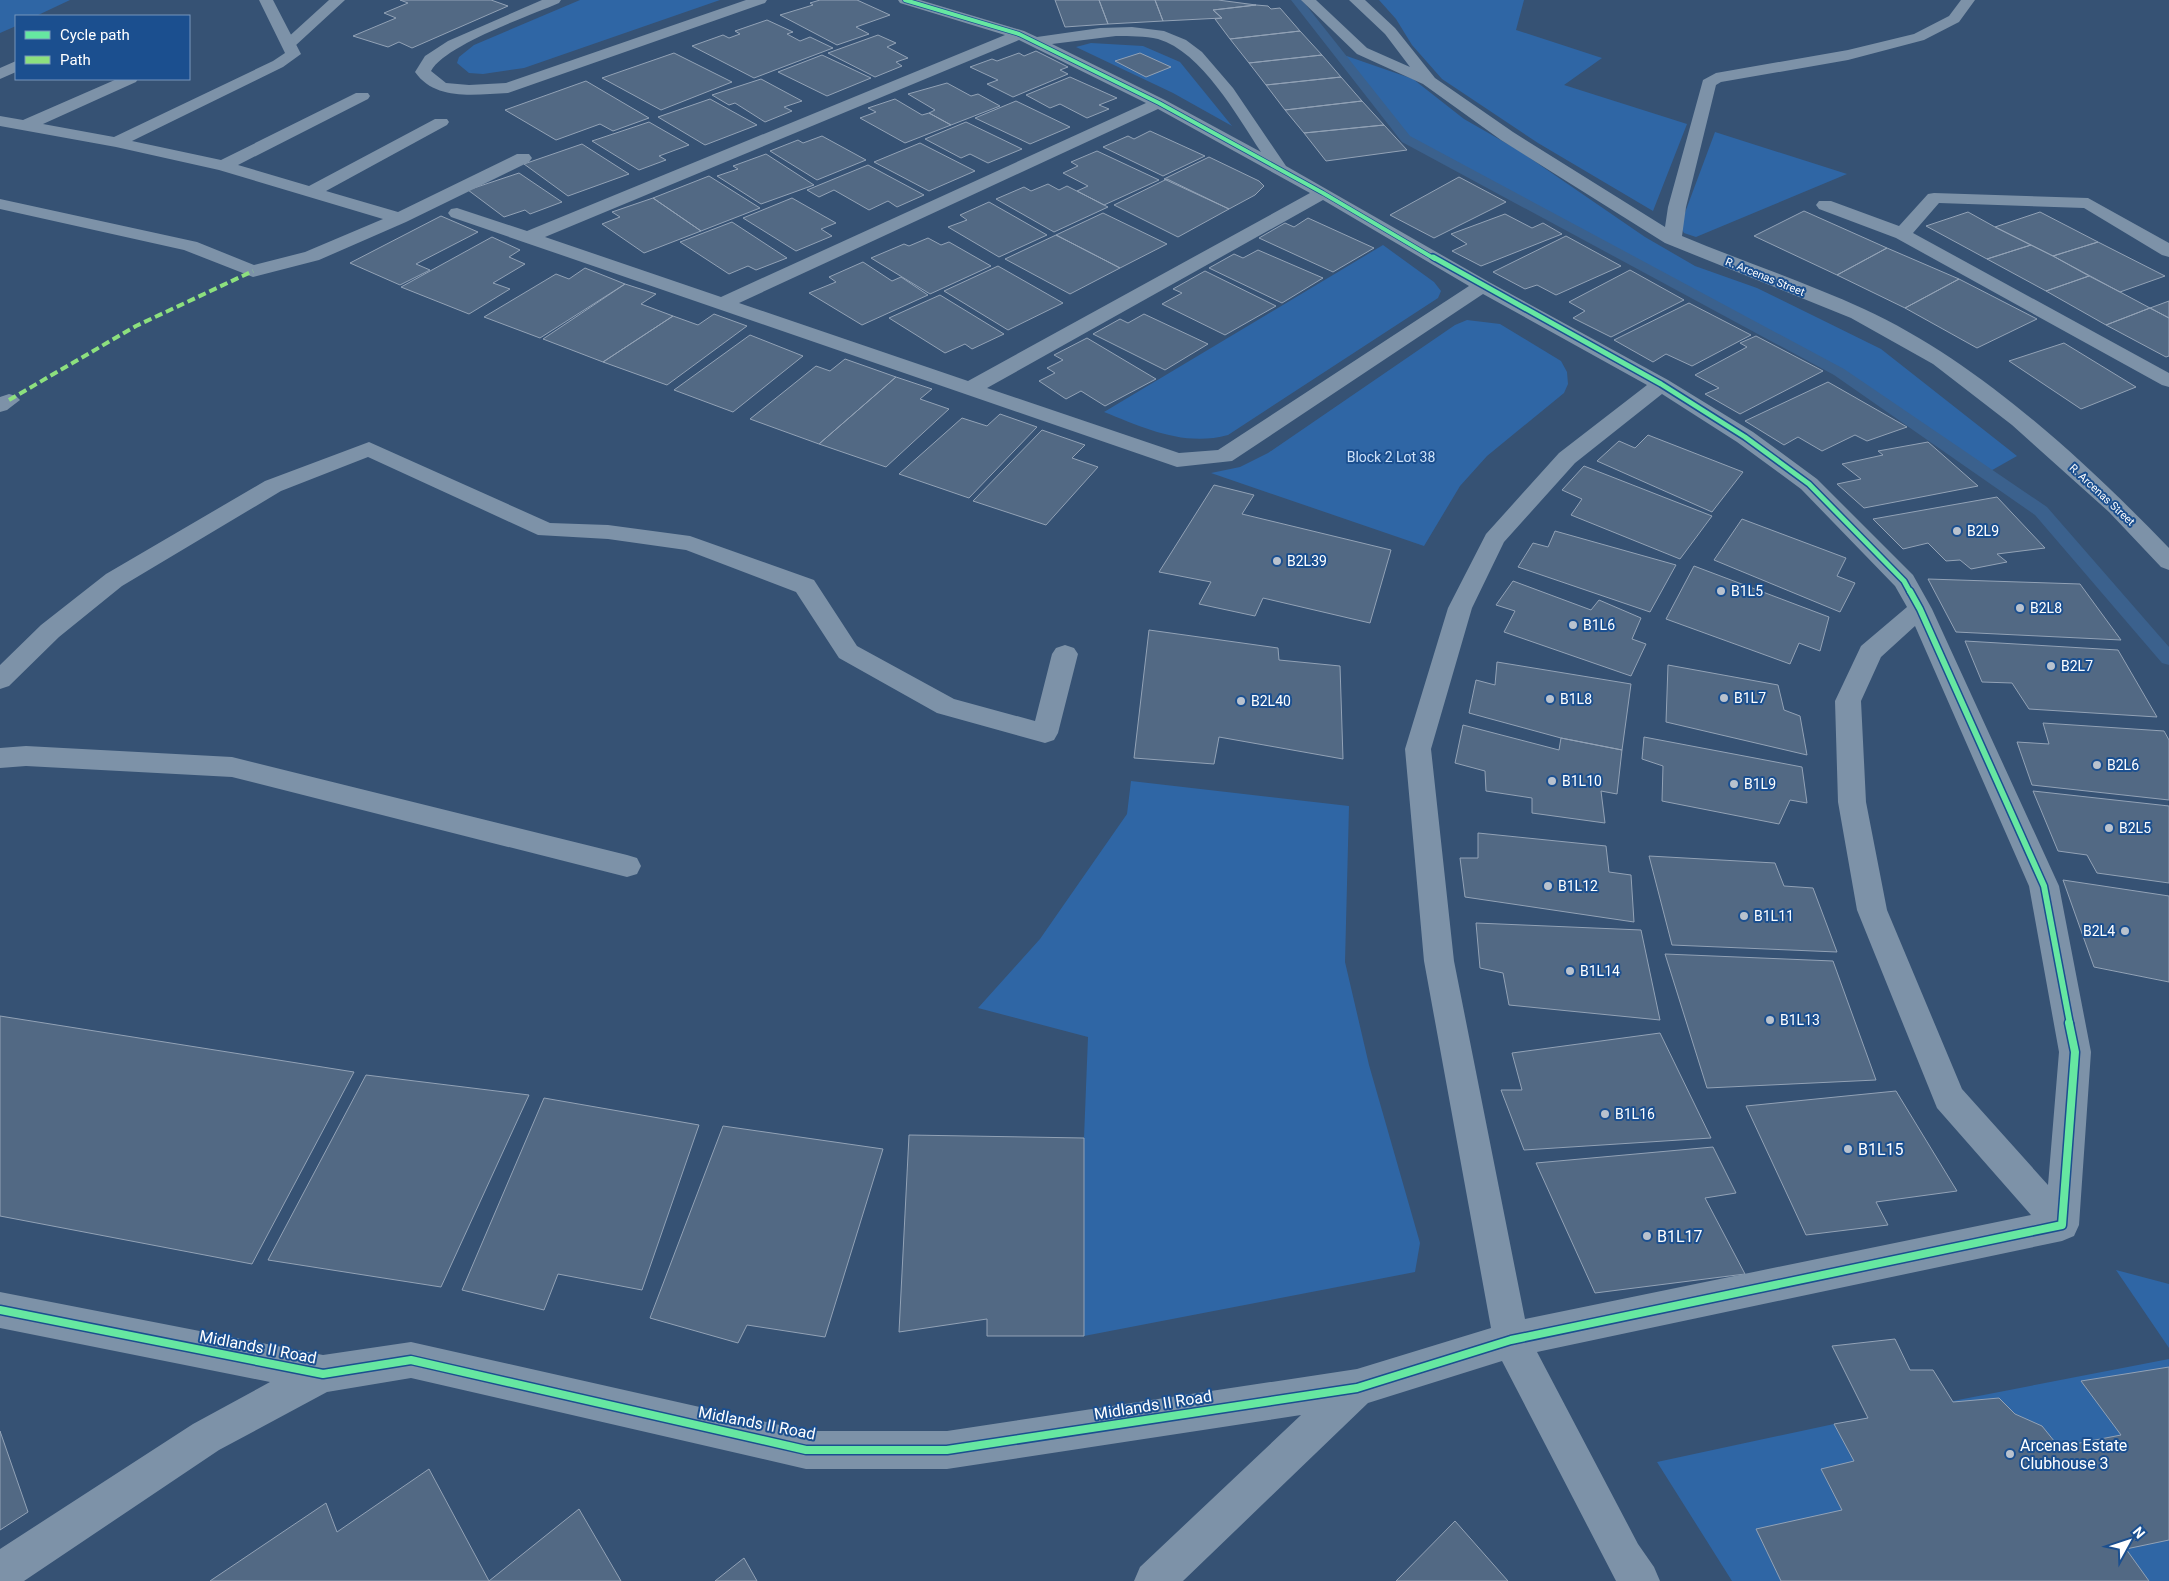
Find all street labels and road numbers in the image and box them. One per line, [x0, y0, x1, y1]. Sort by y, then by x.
street label: R. Arcenas Street [1723, 255, 1807, 299]
street label: R. Arcenas Street [2067, 462, 2138, 529]
street label: Midlands II Road [198, 1326, 318, 1368]
street label: Midlands II Road [1093, 1386, 1213, 1424]
street label: Midlands II Road [697, 1402, 817, 1444]

